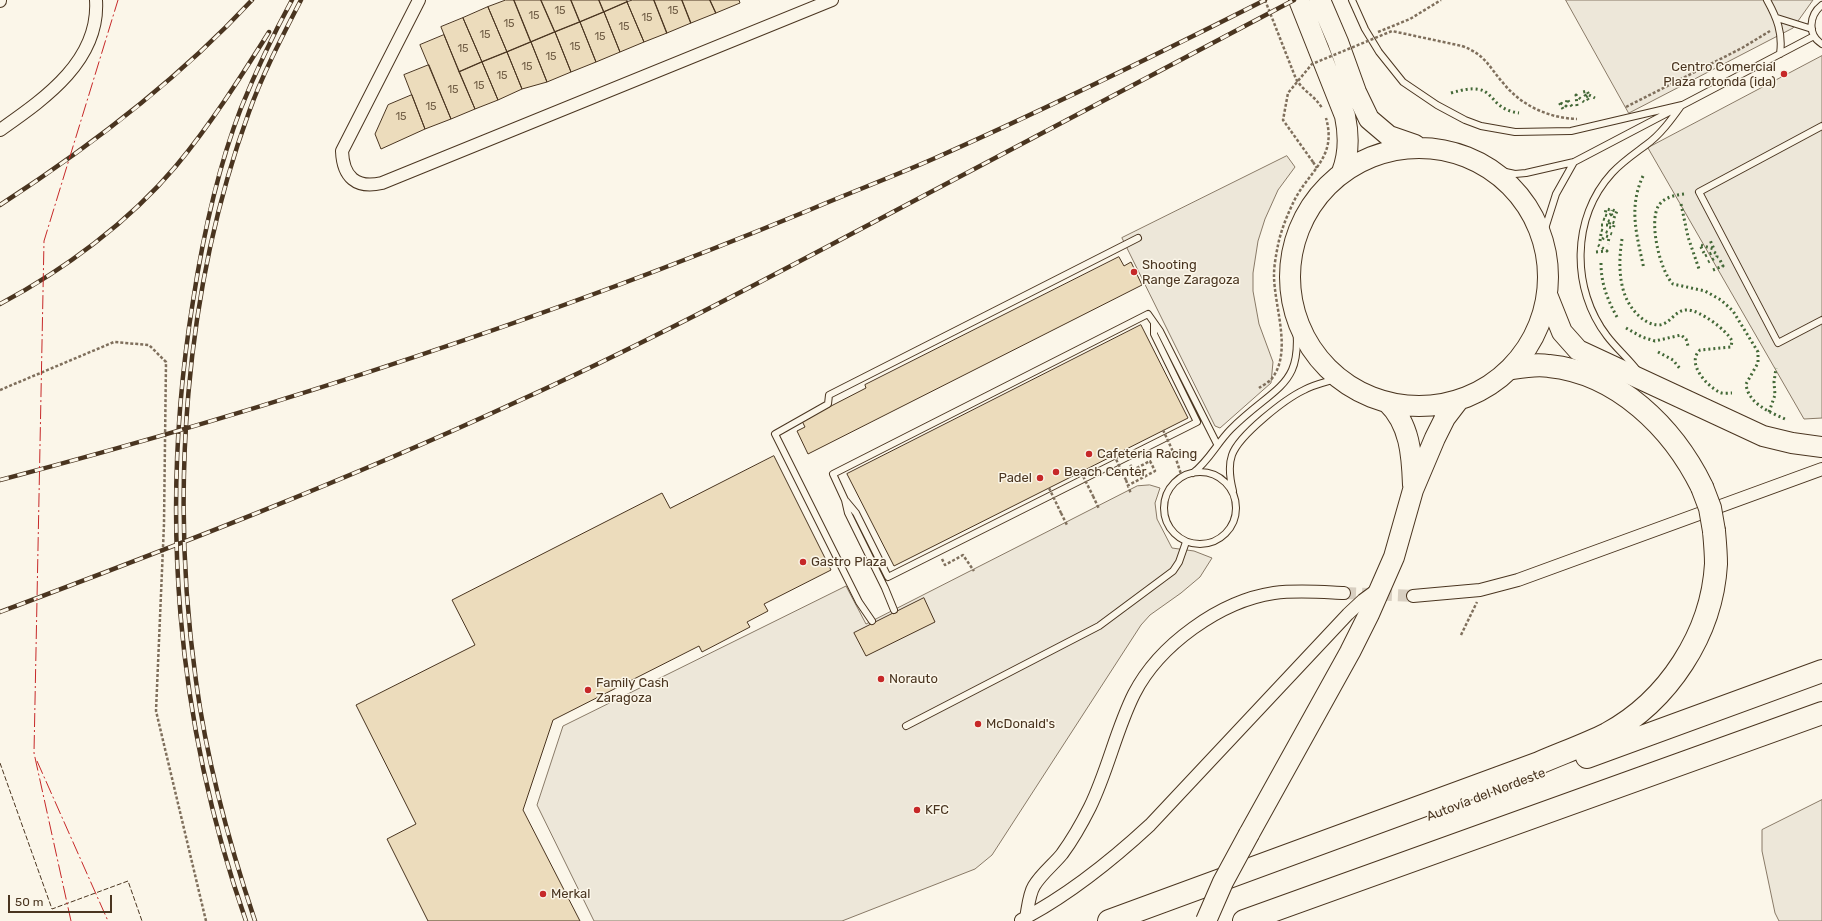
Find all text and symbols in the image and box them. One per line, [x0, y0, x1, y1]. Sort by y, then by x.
house number: 15 [554, 4, 566, 18]
house number: 15 [667, 4, 679, 18]
house number: 15 [528, 9, 540, 23]
house number: 15 [641, 11, 653, 25]
house number: 15 [503, 17, 515, 31]
house number: 15 [618, 20, 630, 34]
house number: 15 [479, 28, 491, 42]
house number: 15 [594, 30, 606, 44]
house number: 15 [569, 40, 581, 54]
house number: 15 [457, 42, 469, 56]
house number: 15 [545, 50, 557, 64]
place label: Centro Comercial Plaza rotonda (ida) [1663, 59, 1776, 90]
house number: 15 [521, 60, 533, 74]
house number: 15 [496, 69, 508, 83]
marker: Centro Comercial Plaza rotonda (ida) [1779, 69, 1789, 79]
house number: 15 [473, 79, 485, 93]
house number: 15 [447, 83, 459, 97]
house number: 15 [425, 100, 437, 114]
house number: 15 [395, 110, 407, 124]
place label: Shooting Range Zaragoza [1142, 257, 1240, 288]
marker: Shooting Range Zaragoza [1129, 267, 1139, 277]
place label: Cafeteria Racing [1097, 446, 1197, 462]
marker: Cafeteria Racing [1084, 449, 1094, 459]
place label: Beach Center [1064, 464, 1146, 480]
marker: Beach Center [1051, 467, 1061, 477]
place label: Padel [998, 470, 1032, 486]
marker: Padel [1035, 473, 1045, 483]
place label: Gastro Plaza [811, 554, 887, 570]
marker: Gastro Plaza [798, 557, 808, 567]
place label: Norauto [889, 671, 938, 687]
marker: Norauto [876, 674, 886, 684]
place label: Family Cash Zaragoza [596, 675, 669, 706]
marker: Family Cash Zaragoza [583, 685, 593, 695]
place label: McDonald's [986, 716, 1055, 732]
marker: McDonald's [973, 719, 983, 729]
street label: Autovía del Nordeste [1424, 765, 1548, 825]
place label: KFC [925, 802, 949, 818]
marker: KFC [912, 805, 922, 815]
place label: Merkal [551, 886, 590, 902]
scale bar [10, 887, 114, 913]
marker: Merkal [538, 889, 548, 899]
text: 50 m [15, 895, 43, 909]

